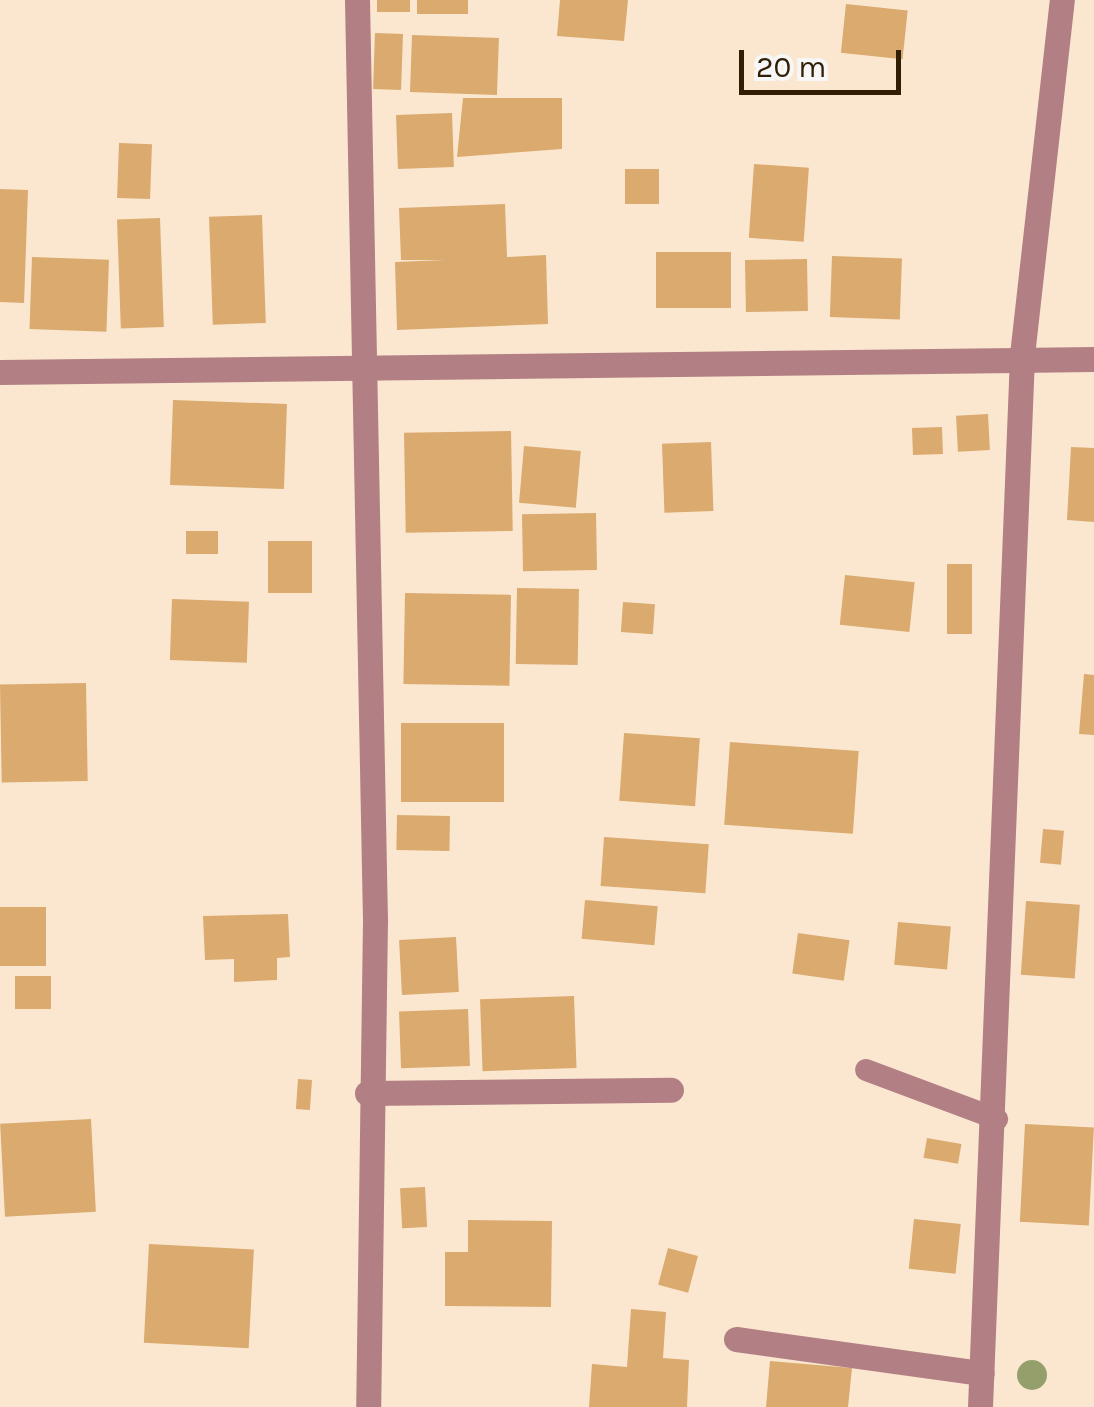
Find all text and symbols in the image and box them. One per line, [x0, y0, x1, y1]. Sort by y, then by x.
scale bar [744, 30, 906, 92]
text: 20 m [756, 49, 826, 85]

